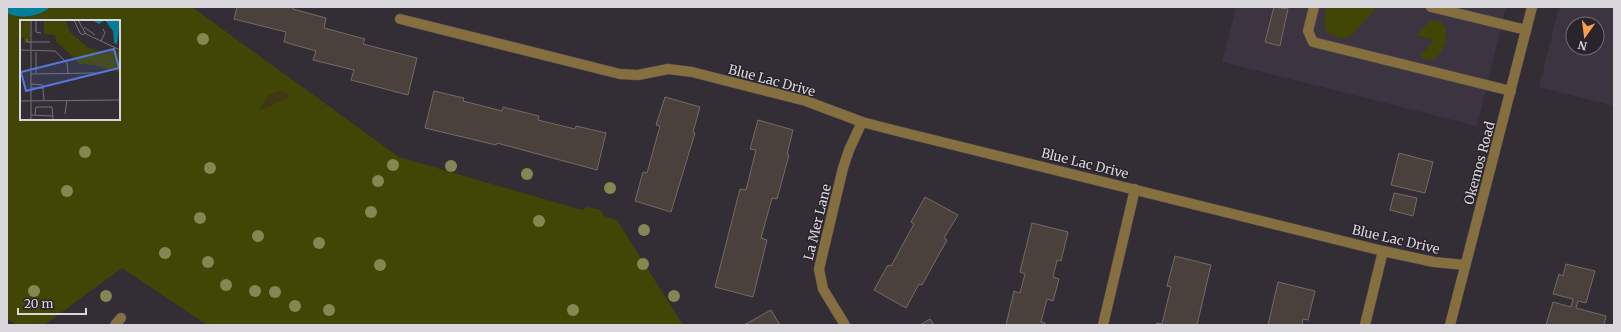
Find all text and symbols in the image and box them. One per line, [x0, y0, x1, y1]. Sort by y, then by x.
north arrow [1565, 16, 1605, 56]
inset map [20, 20, 120, 120]
text: N [1576, 38, 1588, 54]
street label: Blue Lac Drive [727, 61, 817, 100]
street label: Okemos Road [1460, 119, 1499, 207]
street label: Blue Lac Drive [1039, 144, 1130, 183]
street label: La Mer Lane [800, 182, 835, 262]
street label: Blue Lac Drive [1350, 221, 1442, 258]
scale bar [18, 290, 86, 316]
text: 20 m [24, 296, 53, 311]

